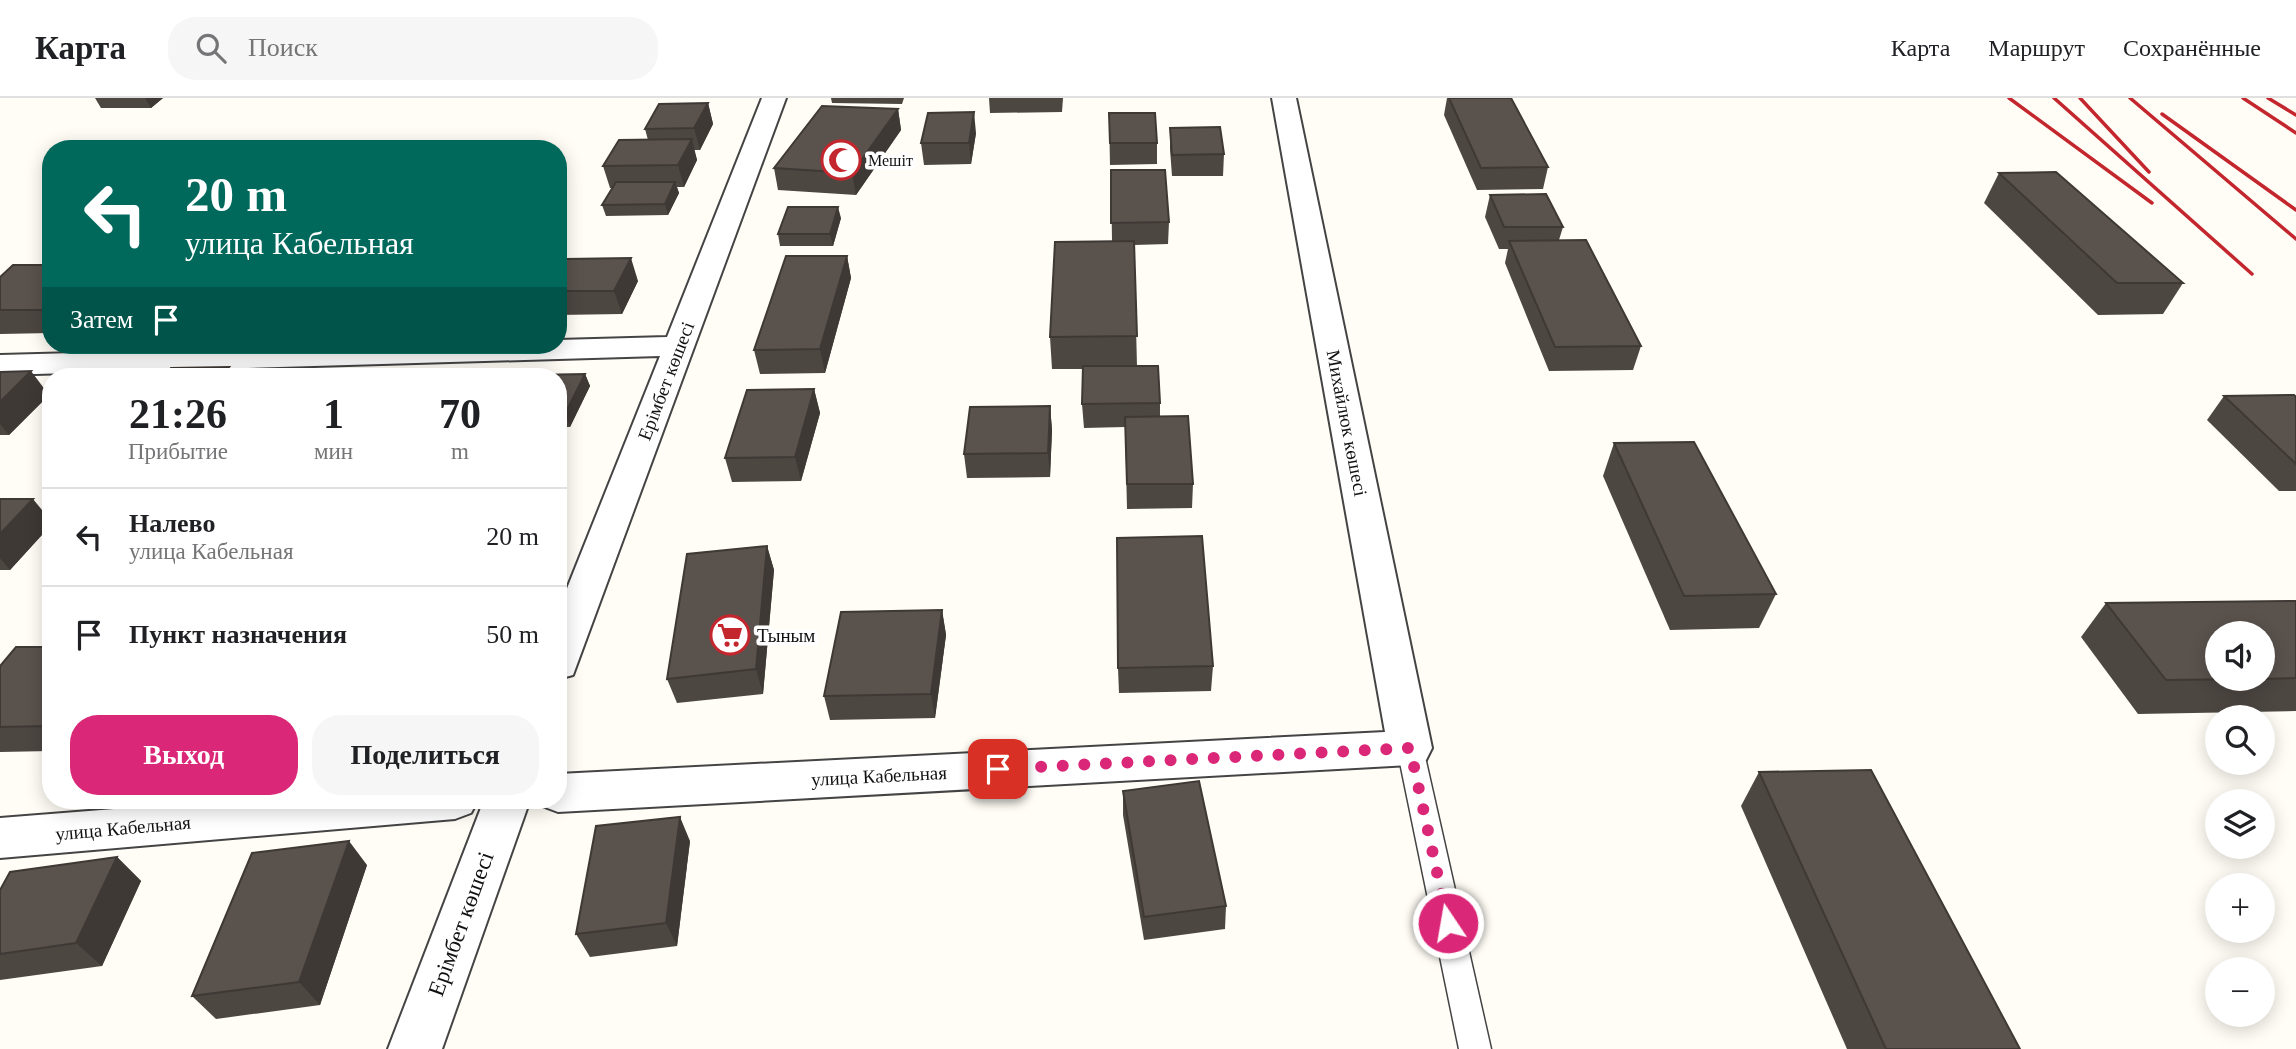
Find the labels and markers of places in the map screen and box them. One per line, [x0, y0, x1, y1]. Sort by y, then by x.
mosque icon: Мешіт [820, 139, 862, 181]
place label: Мешіт [868, 152, 913, 169]
supermarket icon: Тыным [709, 614, 751, 656]
place label: Тыным [757, 625, 815, 646]
pin [968, 739, 1028, 799]

